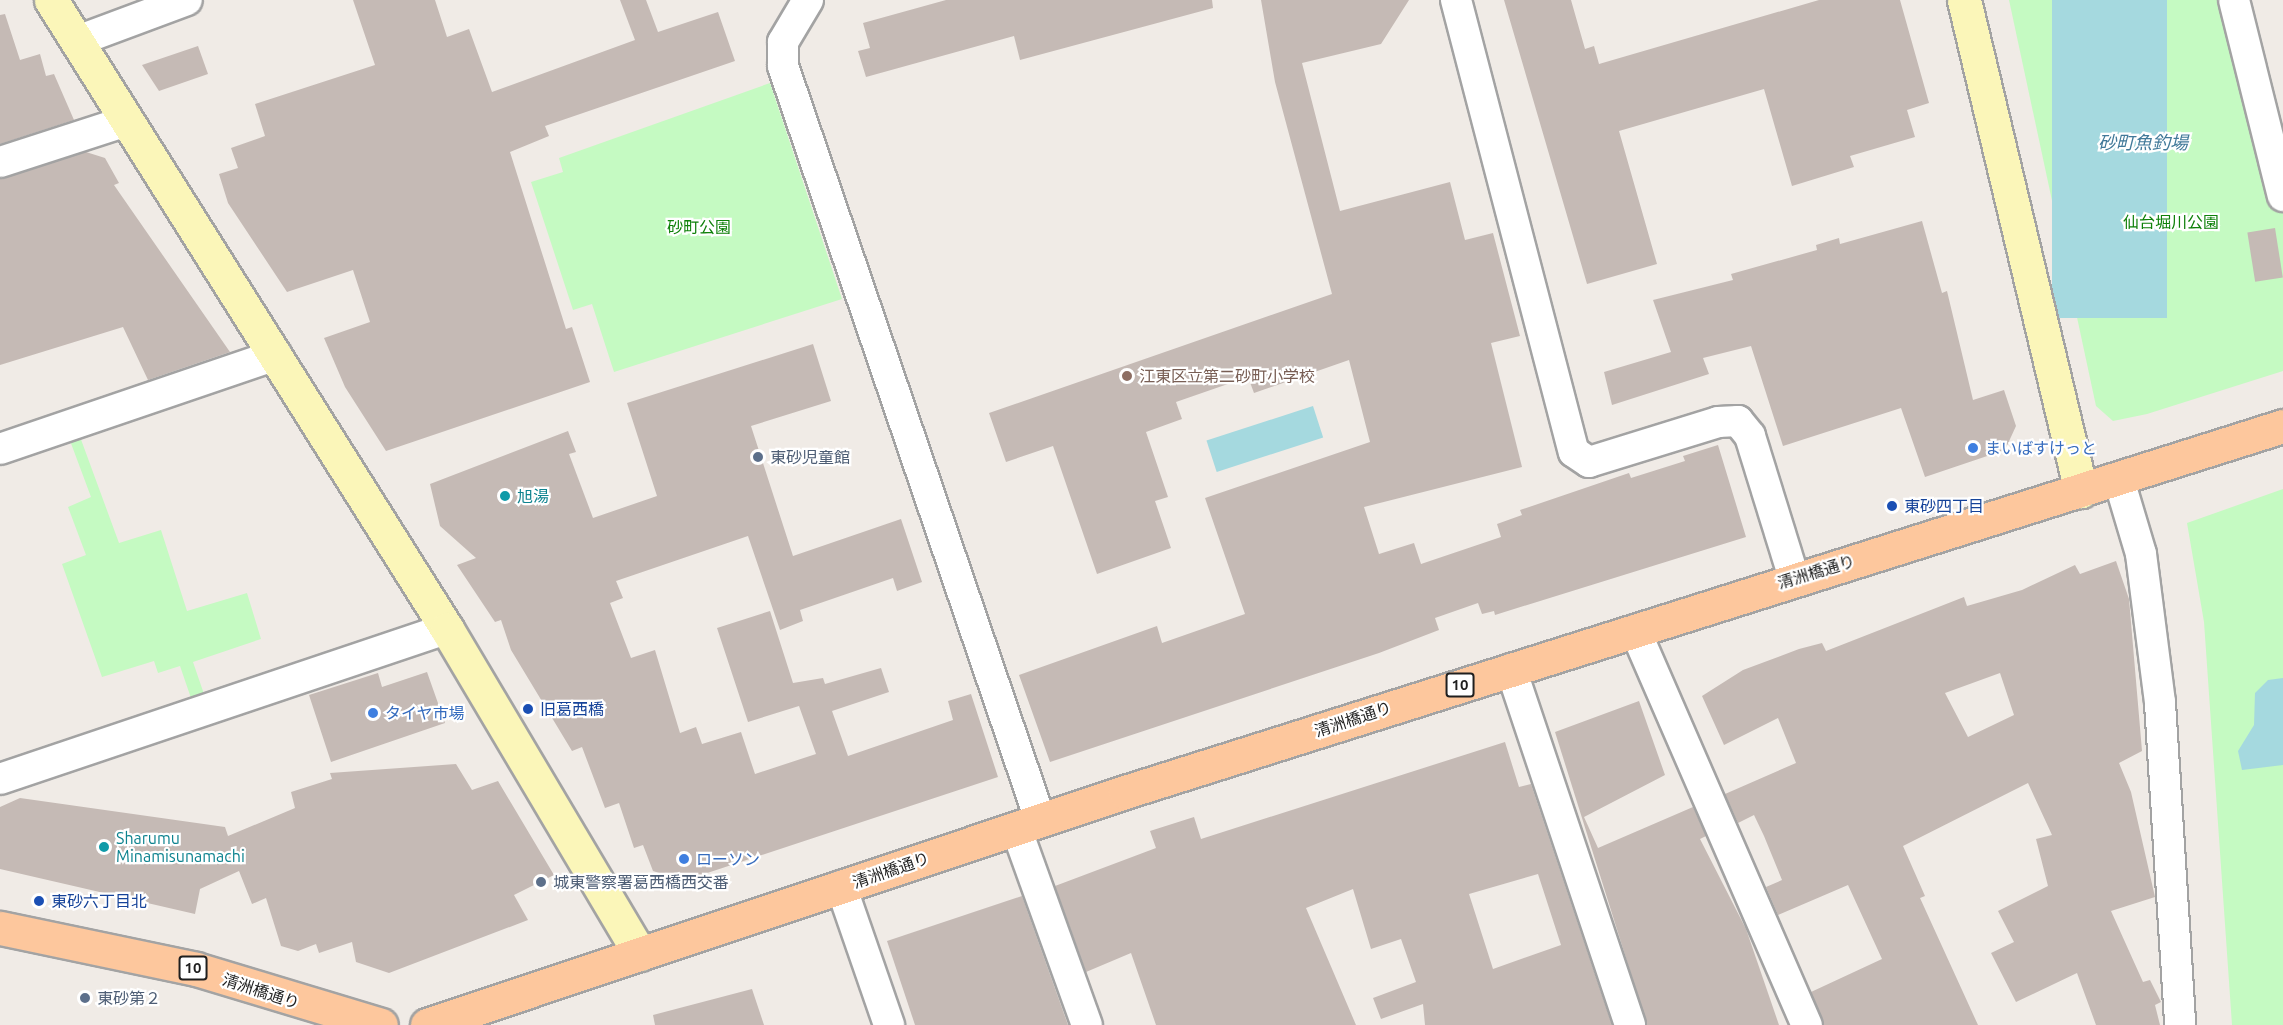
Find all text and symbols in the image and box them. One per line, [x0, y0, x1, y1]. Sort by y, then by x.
water label: 砂町魚釣場 [2098, 131, 2188, 153]
park label: 仙台堀川公園 [2123, 212, 2219, 232]
park label: 砂町公園 [667, 217, 731, 237]
place label: 江東区立第二砂町小学校 [1139, 366, 1315, 386]
marker: 江東区立第二砂町小学校 [1120, 369, 1134, 383]
place label: まいばすけっと [1985, 438, 2097, 458]
marker: まいばすけっと [1966, 441, 1980, 455]
place label: 東砂児童館 [770, 447, 850, 467]
marker: 東砂児童館 [751, 450, 765, 464]
place label: 旭湯 [517, 486, 549, 506]
marker: 旭湯 [498, 489, 512, 503]
place label: 東砂四丁目 [1904, 496, 1984, 516]
marker: 東砂四丁目 [1885, 499, 1899, 513]
street label: 清洲橋通り [1775, 551, 1857, 593]
road number: 10 [1445, 673, 1475, 697]
street label: 清洲橋通り [1312, 698, 1394, 740]
place label: 旧葛西橋 [540, 699, 604, 719]
marker: 旧葛西橋 [521, 702, 535, 716]
place label: タイヤ市場 [385, 703, 465, 723]
marker: タイヤ市場 [366, 706, 380, 720]
place label: Sharumu Minamisunamachi [116, 828, 245, 866]
marker: Sharumu Minamisunamachi [97, 840, 111, 854]
street label: 清洲橋通り [850, 848, 932, 892]
place label: ローソン [696, 849, 760, 869]
marker: ローソン [677, 852, 691, 866]
place label: 城東警察署葛西橋西交番 [553, 872, 729, 892]
marker: 城東警察署葛西橋西交番 [534, 875, 548, 889]
place label: 東砂六丁目北 [51, 891, 147, 911]
marker: 東砂六丁目北 [32, 894, 46, 908]
road number: 10 [178, 956, 208, 980]
street label: 清洲橋通り [220, 970, 302, 1012]
place label: 東砂第２ [97, 988, 161, 1008]
marker: 東砂第２ [78, 991, 92, 1005]

